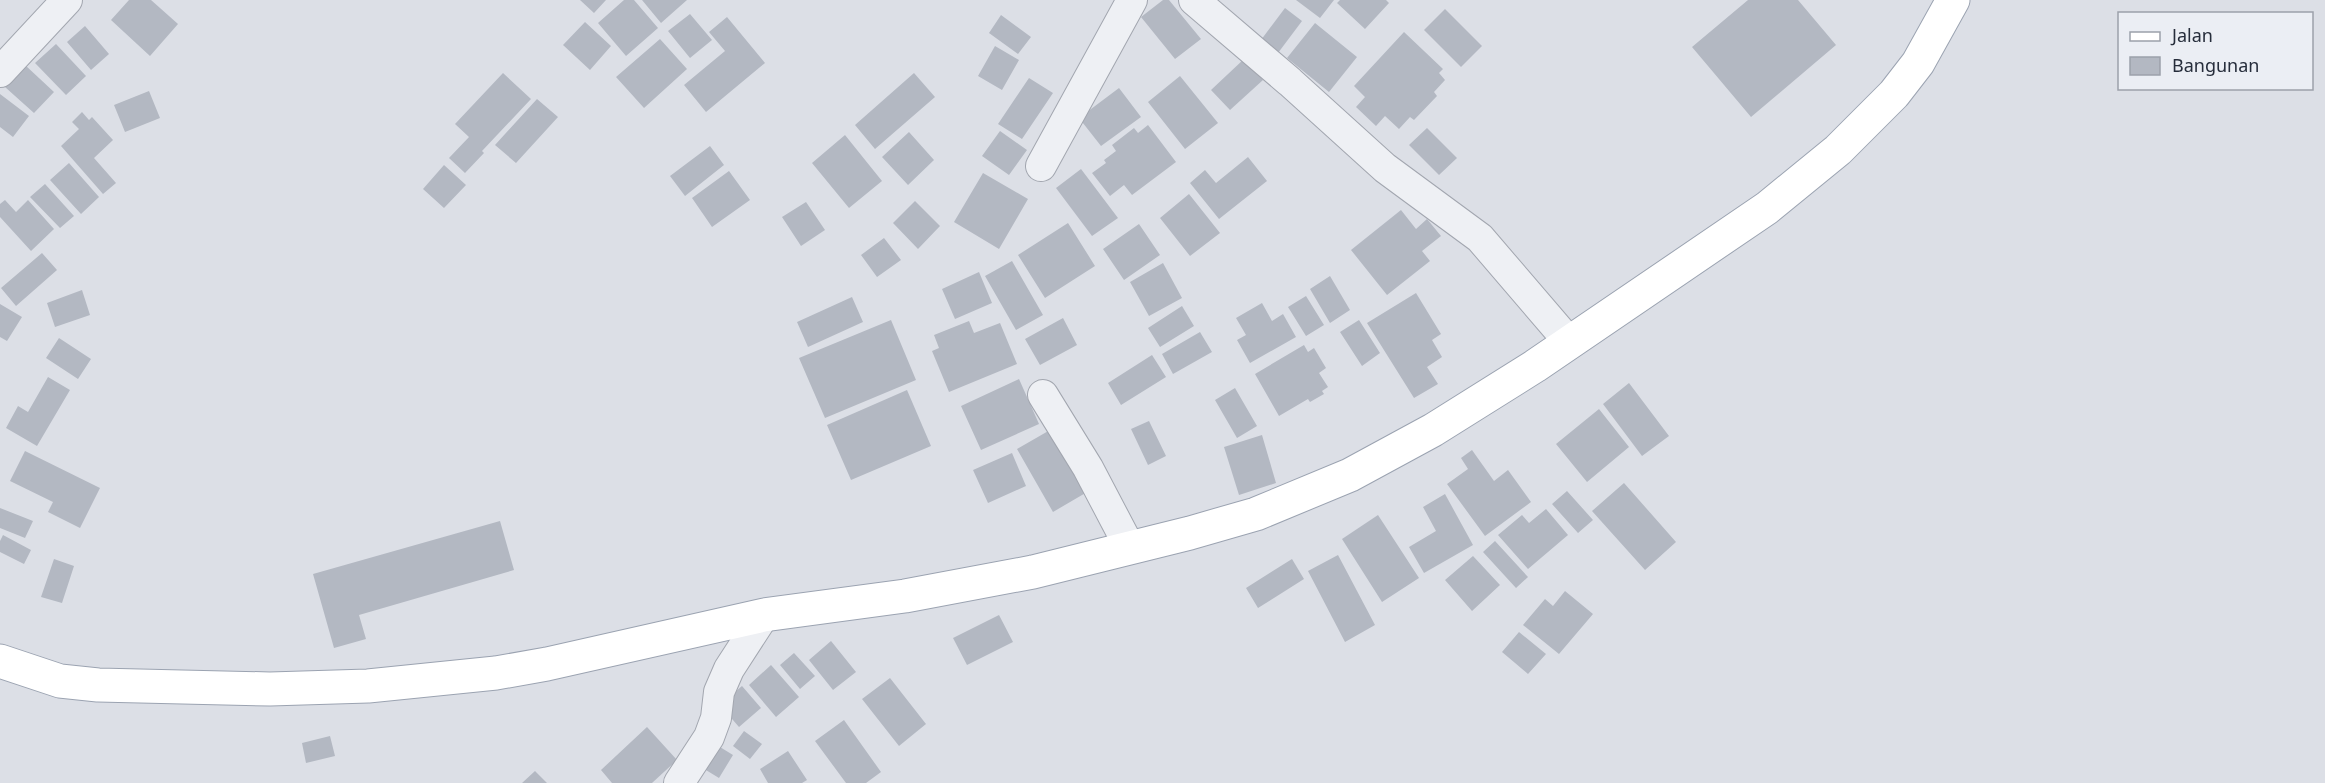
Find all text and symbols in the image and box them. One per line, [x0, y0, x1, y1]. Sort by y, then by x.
legend [2118, 12, 2313, 90]
text: Jalan [2170, 23, 2213, 47]
text: Bangunan [2172, 53, 2259, 77]

